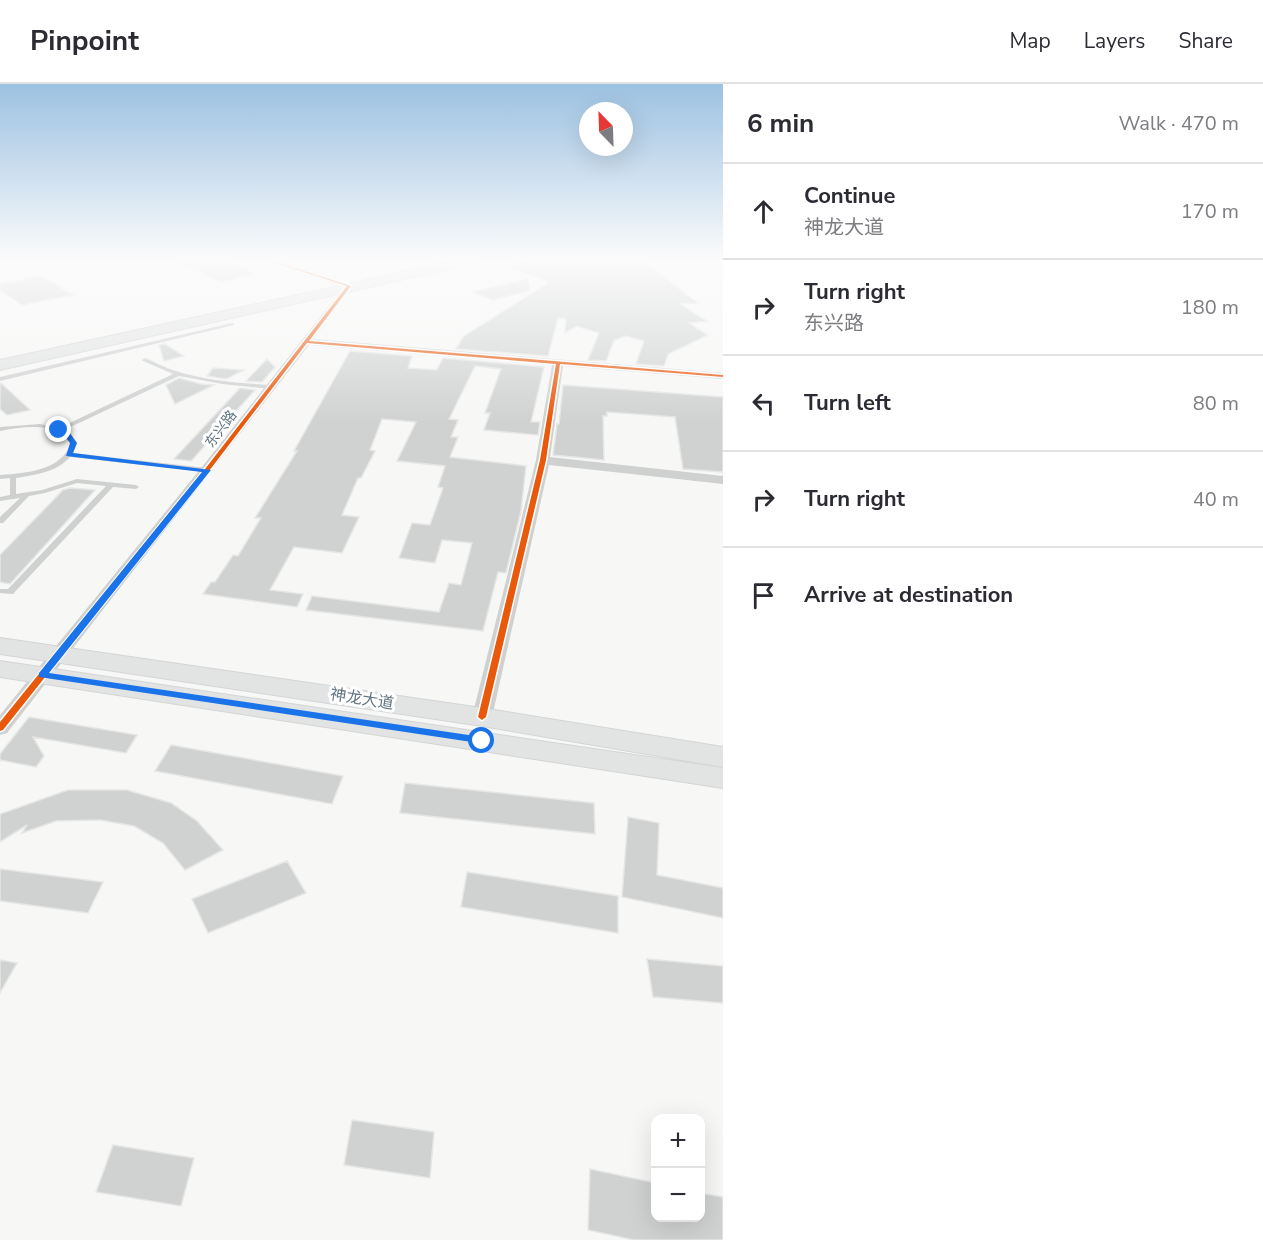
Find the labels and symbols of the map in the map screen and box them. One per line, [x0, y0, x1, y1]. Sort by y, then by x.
north arrow [579, 102, 633, 156]
street label: 东兴路 [201, 407, 241, 451]
route end [45, 416, 71, 442]
street label: 神龙大道 [329, 683, 395, 715]
route start [468, 727, 494, 753]

